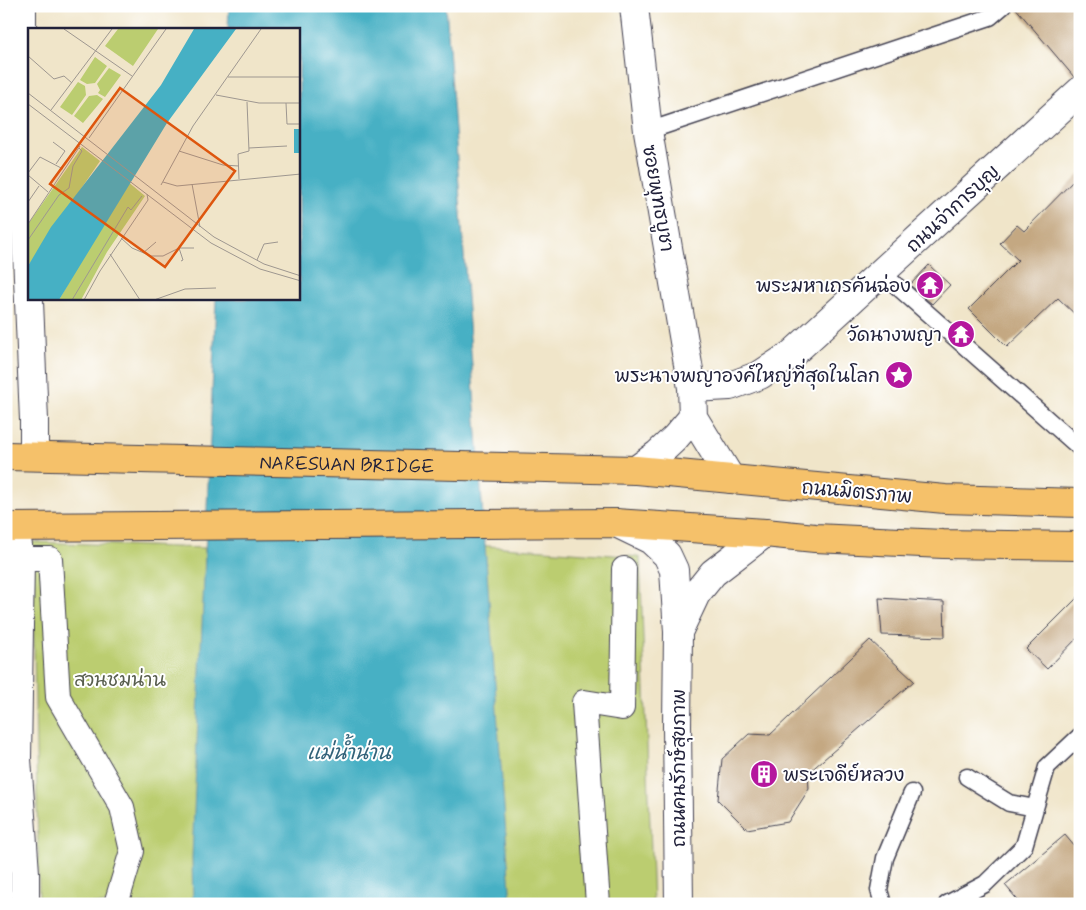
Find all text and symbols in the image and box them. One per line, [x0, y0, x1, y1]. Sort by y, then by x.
inset map [28, 28, 300, 300]
street label: ซอยพุทธบูชา [635, 143, 679, 254]
street label: ถนนจ่าการบุญ [901, 160, 1005, 259]
temple icon: พระมหาเถรคันฉ่อง [915, 270, 945, 300]
place label: พระมหาเถรคันฉ่อง [756, 274, 911, 299]
temple icon: วัดนางพญา [946, 319, 976, 349]
place label: วัดนางพญา [847, 323, 942, 348]
place label: พระนางพญาองค์ใหญ่ที่สุดในโลก [614, 358, 880, 390]
place icon: พระนางพญาองค์ใหญ่ที่สุดในโลก [884, 360, 914, 390]
street label: NARESUAN BRIDGE [259, 451, 435, 480]
street label: ถนนมิตรภาพ [801, 475, 913, 510]
park label: สวนชมน่าน [74, 668, 167, 693]
street label: ถนนคนรักษ์สุขภาพ [666, 689, 693, 847]
water label: แม่น้ำน่าน [307, 734, 392, 767]
building icon: พระเจดีย์หลวง [749, 759, 779, 789]
place label: พระเจดีย์หลวง [783, 762, 904, 788]

